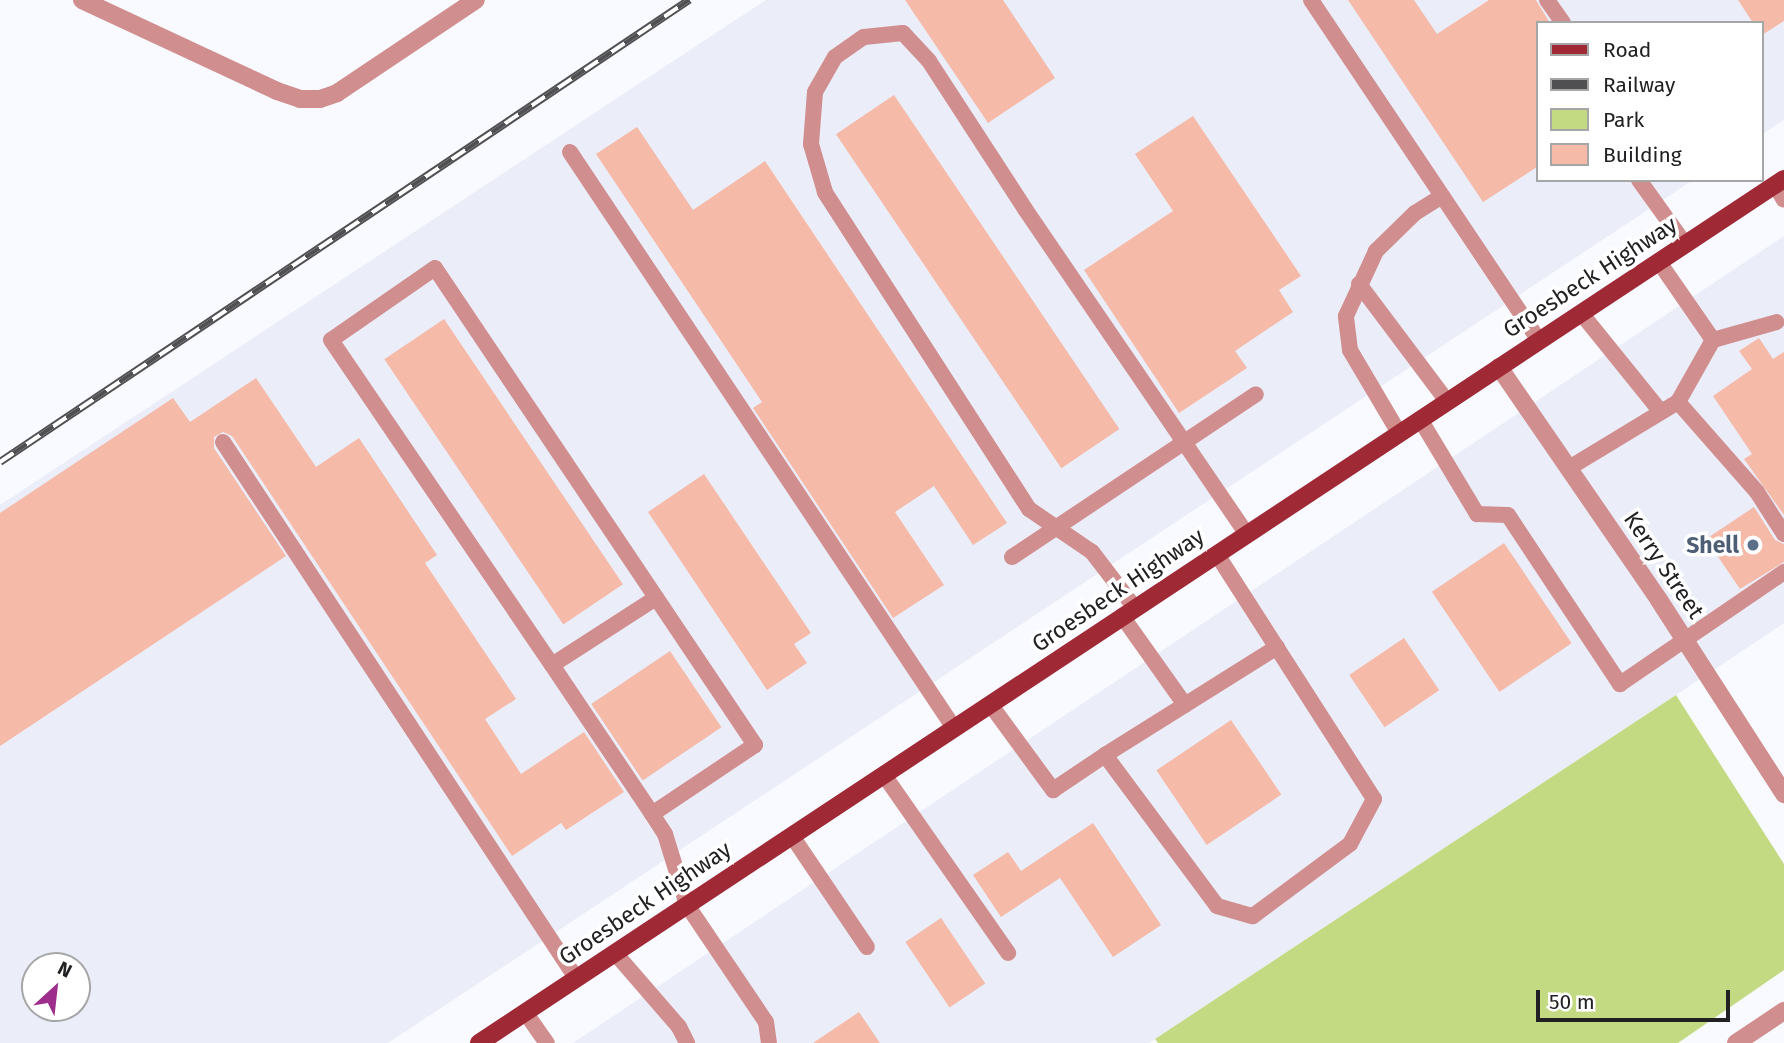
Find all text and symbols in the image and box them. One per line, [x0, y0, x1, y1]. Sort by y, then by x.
legend [1536, 21, 1763, 182]
text: Road [1603, 37, 1651, 63]
text: Railway [1603, 72, 1675, 98]
text: Park [1603, 107, 1644, 133]
text: Building [1603, 142, 1682, 168]
street label: Groesbeck Highway [1498, 210, 1682, 344]
street label: Kerry Street [1618, 506, 1710, 624]
street label: Groesbeck Highway [1027, 522, 1209, 658]
place label: Shell [1686, 531, 1739, 559]
marker: Shell [1745, 537, 1761, 553]
street label: Groesbeck Highway [554, 835, 736, 971]
north arrow [21, 952, 91, 1022]
text: N [54, 957, 76, 983]
scale bar [1539, 976, 1733, 1020]
text: 50 m [1549, 989, 1595, 1015]

